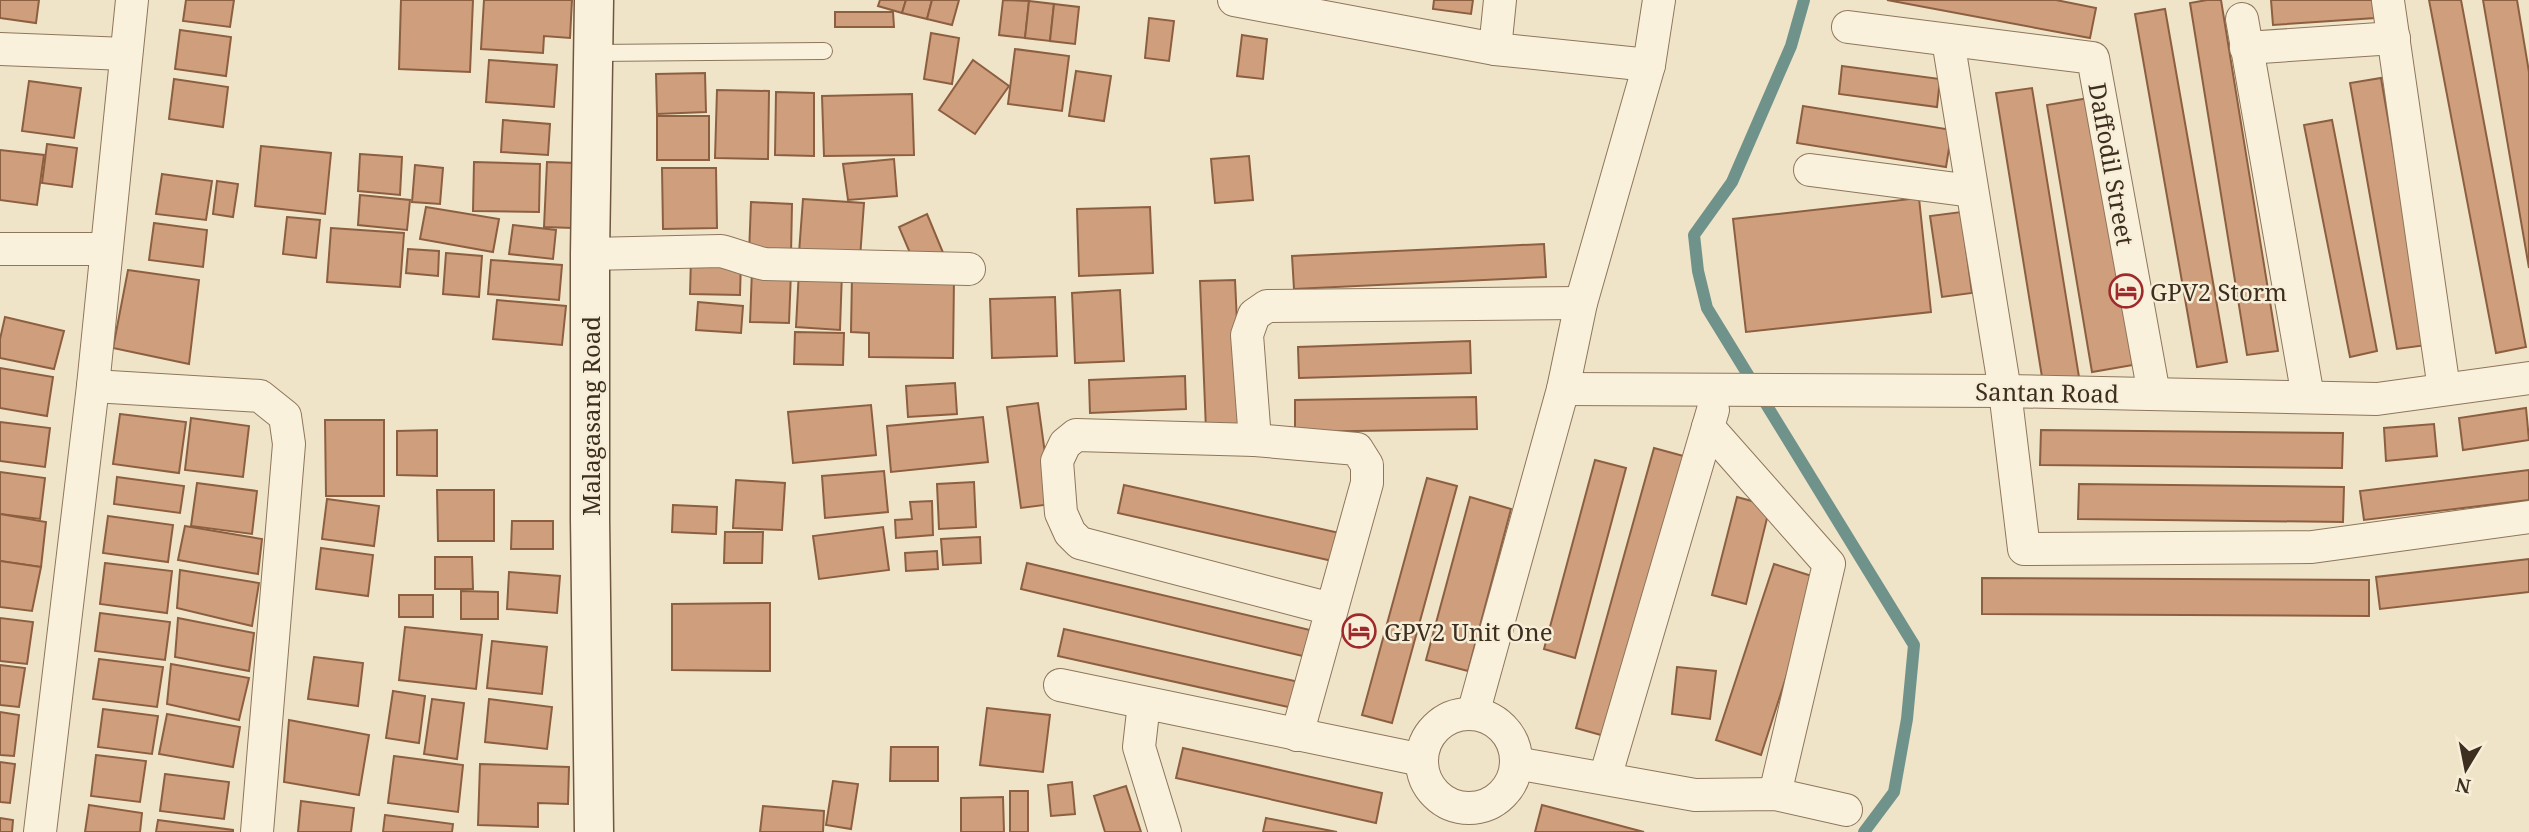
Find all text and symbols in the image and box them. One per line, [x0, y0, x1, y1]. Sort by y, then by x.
street label: Daffodil Street [2081, 80, 2143, 248]
hotel icon: GPV2 Storm [2107, 272, 2145, 310]
place label: GPV2 Storm [2150, 275, 2287, 308]
street label: Malagasang Road [574, 316, 607, 516]
street label: Santan Road [1975, 374, 2119, 410]
hotel icon: GPV2 Unit One [1340, 612, 1378, 650]
place label: GPV2 Unit One [1384, 615, 1553, 648]
north arrow [2431, 734, 2501, 804]
text: N [2453, 772, 2473, 800]

